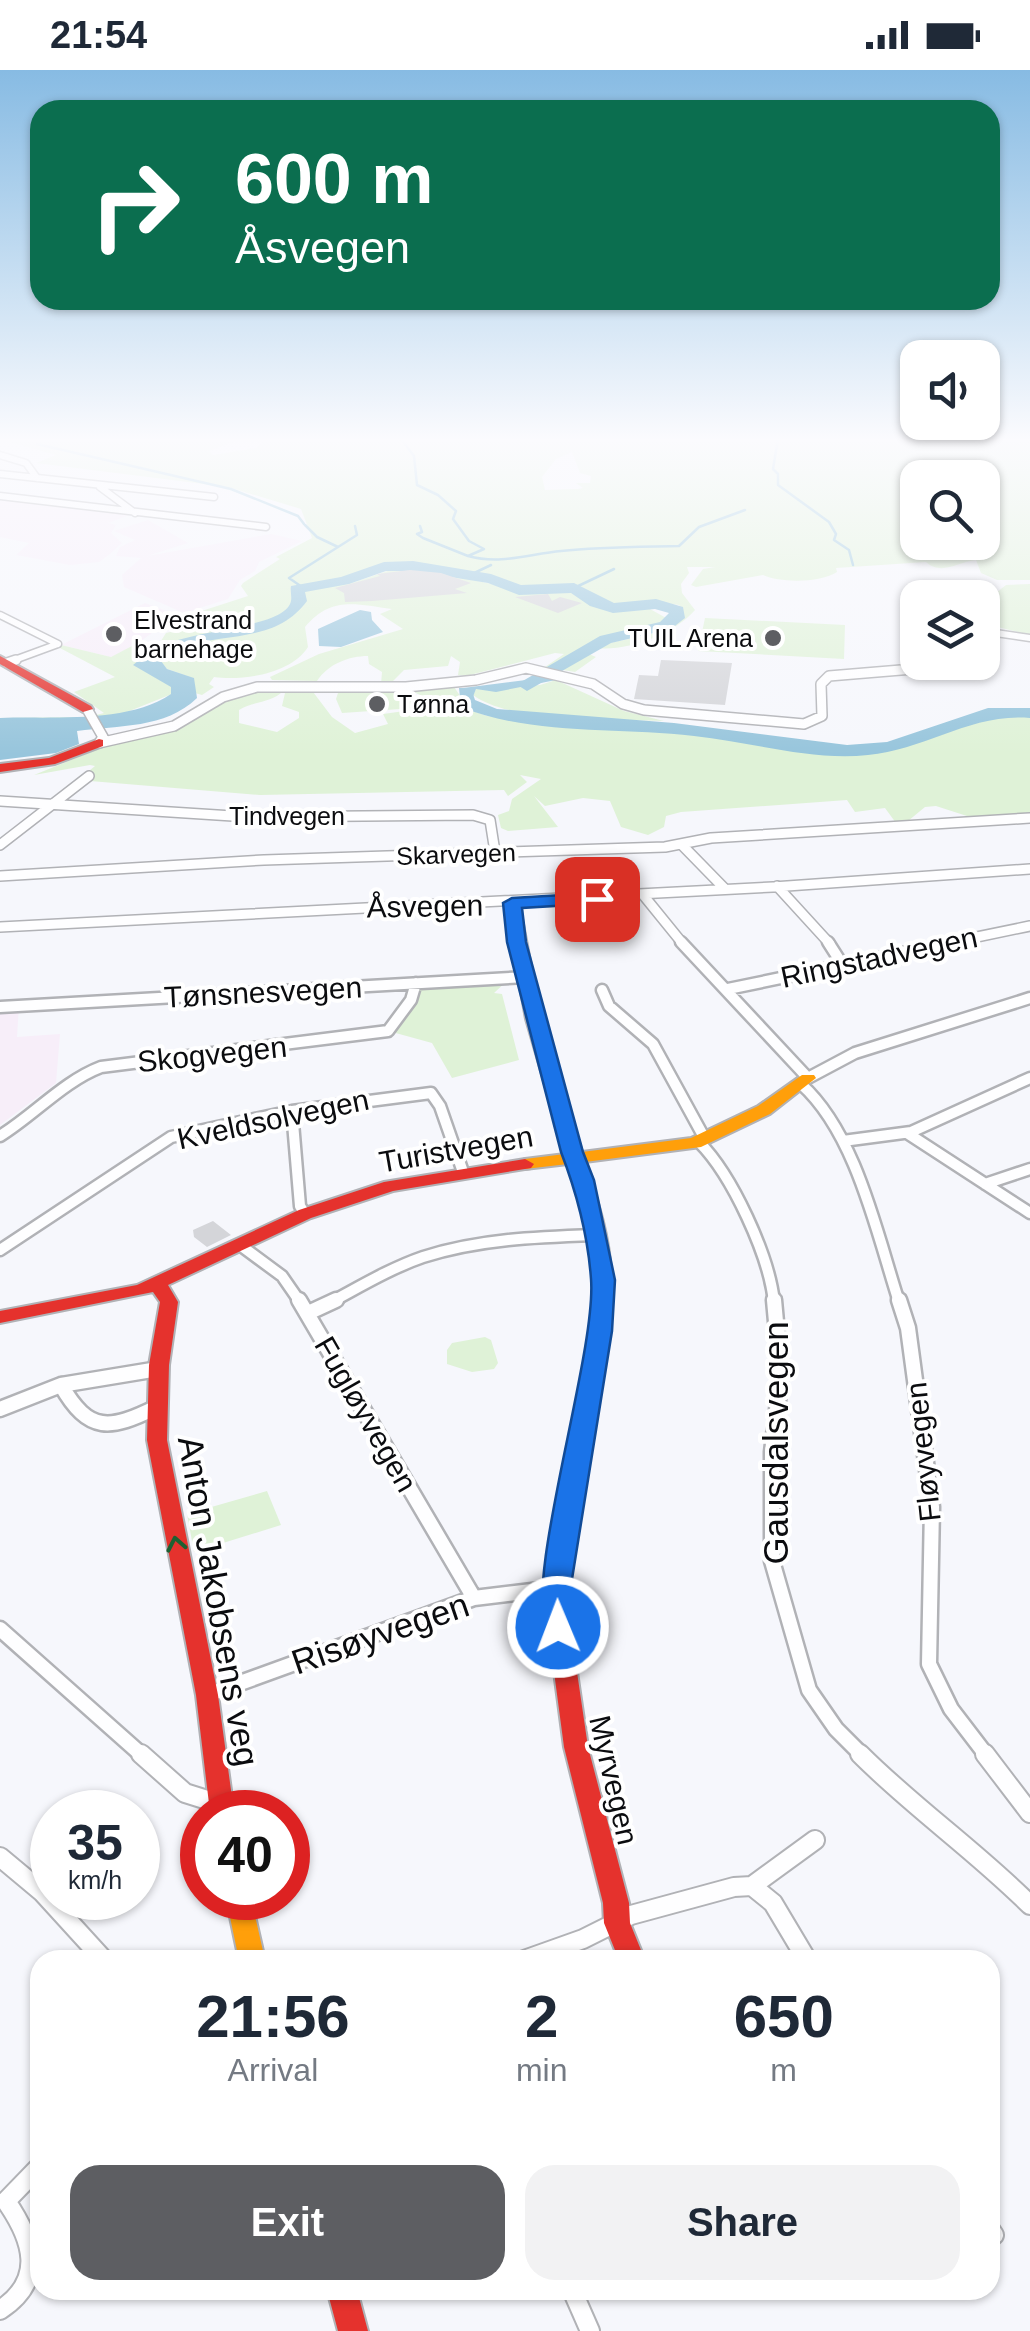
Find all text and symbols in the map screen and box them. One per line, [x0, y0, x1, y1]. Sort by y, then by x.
text: 21:54 [50, 14, 147, 56]
icon: right [70, 140, 200, 270]
text: 600 m [235, 140, 433, 218]
text: Åsvegen [235, 222, 410, 273]
map controls [900, 340, 1000, 680]
button: sound [900, 340, 1000, 440]
button: search [900, 460, 1000, 560]
button: layers [900, 580, 1000, 680]
place label: Elvestrand barnehage [134, 606, 254, 663]
marker: Elvestrand barnehage [103, 623, 125, 645]
place label: TUIL Arena [627, 624, 753, 652]
marker: TUIL Arena [762, 627, 784, 649]
place label: Tønna [397, 690, 469, 718]
marker: Tønna [366, 693, 388, 715]
street label: Tindvegen [229, 802, 345, 830]
street label: Skarvegen [396, 838, 516, 870]
pin [555, 857, 640, 942]
icon: arrive [570, 872, 625, 927]
street label: Åsvegen [366, 888, 484, 924]
street label: Ringstadvegen [778, 920, 980, 994]
street label: Tønsnesvegen [163, 970, 363, 1014]
street label: Skogvegen [136, 1030, 288, 1078]
street label: Kveldsolvegen [174, 1083, 372, 1155]
street label: Turistvegen [377, 1119, 535, 1179]
street label: Gausdalsvegen [756, 1321, 795, 1565]
street label: Fugløyvegen [308, 1331, 424, 1497]
street label: Fløyvegen [899, 1381, 947, 1523]
street label: Anton Jakobsens veg [171, 1433, 267, 1769]
one-way arrow [167, 1536, 188, 1553]
position arrow [506, 1575, 610, 1679]
street label: Risøyvegen [286, 1584, 474, 1682]
street label: Myrvegen [583, 1712, 645, 1848]
speed limit sign: 40 [180, 1790, 310, 1920]
text: 35 [67, 1815, 123, 1871]
text: km/h [68, 1866, 122, 1894]
text: 21:56 [196, 1983, 350, 2050]
text: 2 [525, 1983, 558, 2050]
text: 650 [734, 1983, 834, 2050]
text: Arrival [228, 2052, 318, 2088]
text: min [516, 2052, 567, 2088]
text: m [770, 2052, 797, 2088]
button: Exit [70, 2165, 505, 2280]
button: Share [525, 2165, 960, 2280]

